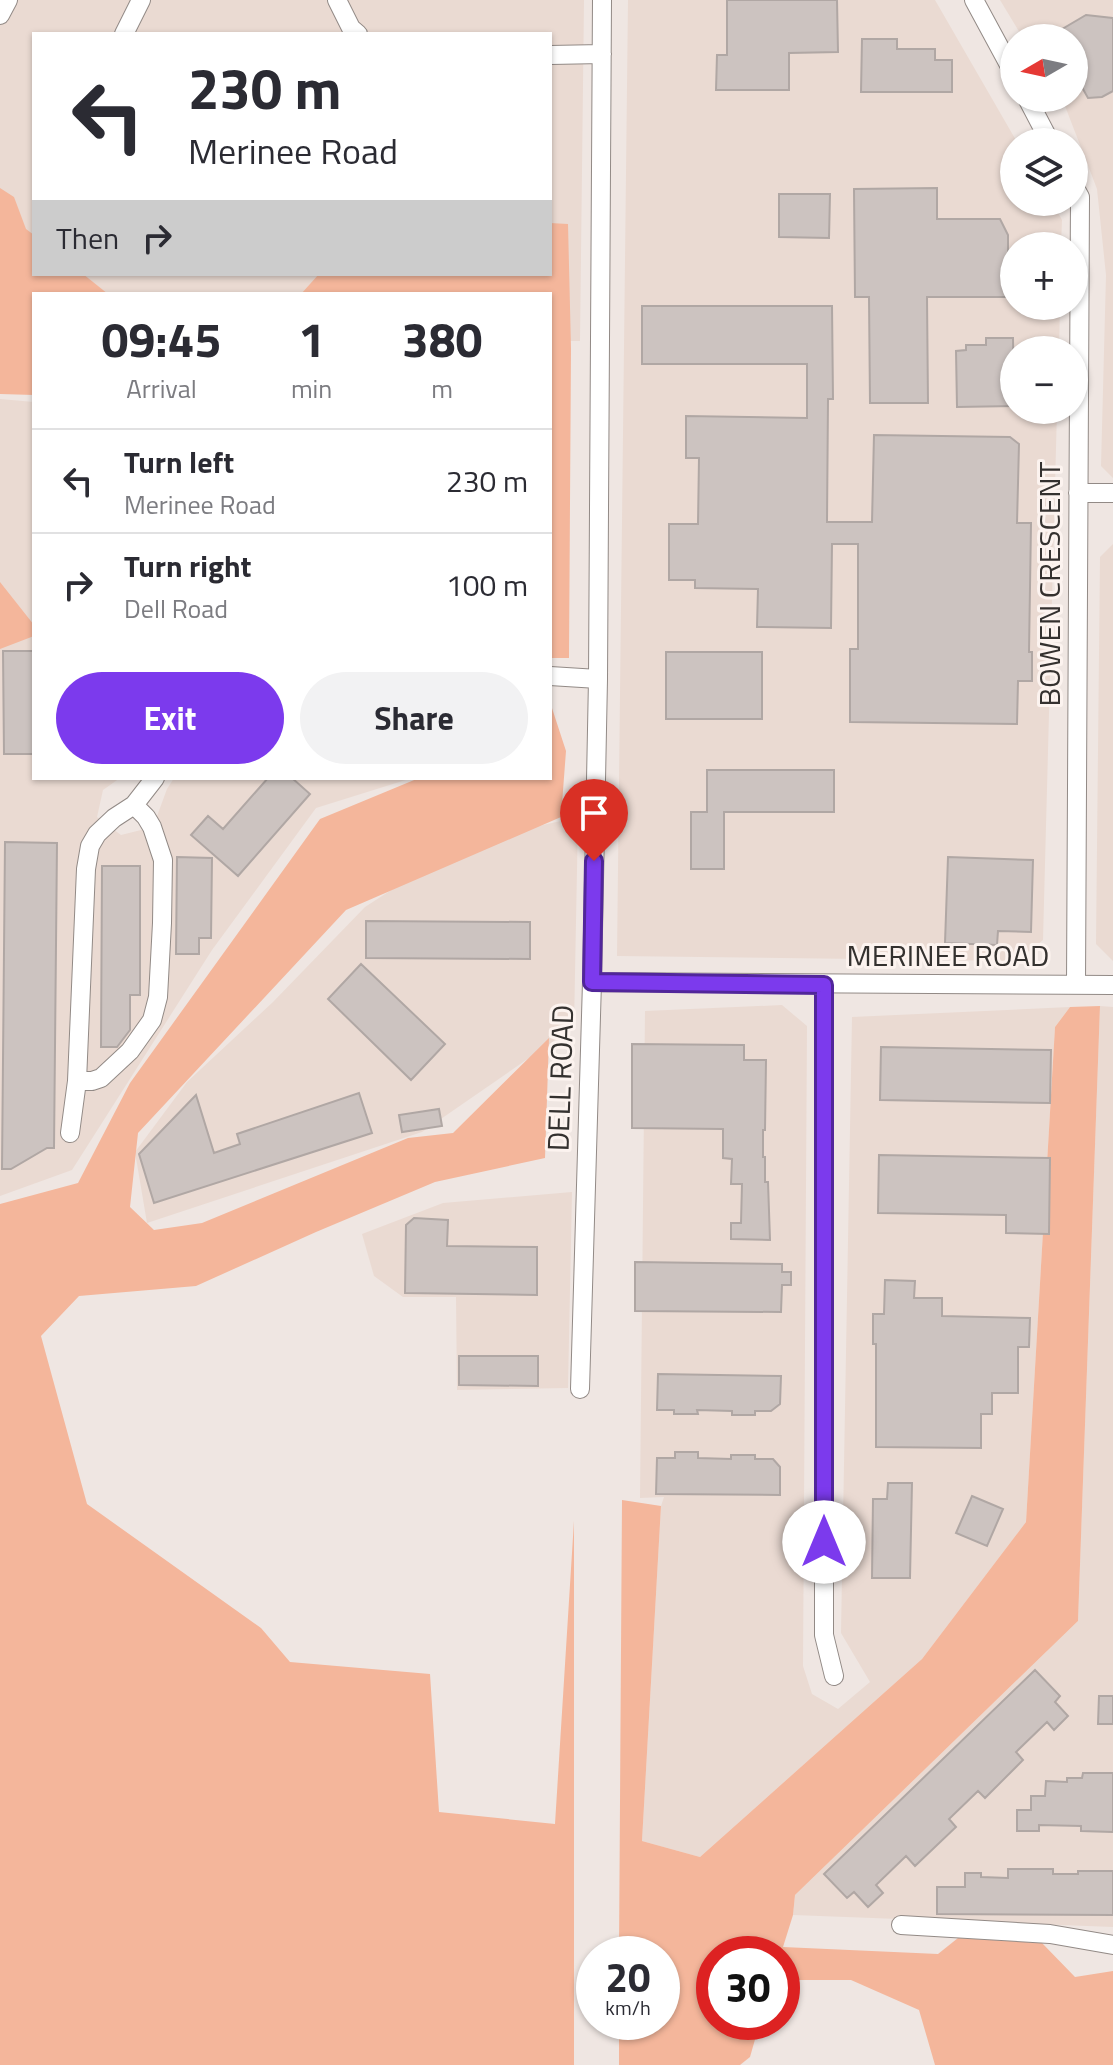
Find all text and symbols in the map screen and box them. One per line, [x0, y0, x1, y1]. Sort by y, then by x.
north arrow [1000, 24, 1088, 112]
map controls [1000, 24, 1088, 424]
text: 230 m [188, 46, 341, 131]
icon: left [56, 64, 160, 168]
text: Merinee Road [188, 123, 398, 178]
button: layers [1000, 128, 1088, 216]
text: Then [56, 215, 119, 261]
icon: right [135, 216, 179, 260]
button: + [1000, 232, 1088, 320]
text: 09:45 [102, 303, 221, 376]
text: 1 [298, 303, 325, 376]
text: 380 [402, 303, 482, 376]
button: − [1000, 336, 1088, 424]
text: Arrival [126, 369, 197, 408]
text: min [291, 369, 332, 408]
text: m [431, 369, 453, 408]
text: Turn left [124, 439, 234, 485]
text: 230 m [446, 458, 528, 504]
icon: left [56, 459, 100, 503]
street label: BOWEN CRESCENT [1026, 461, 1072, 706]
text: Merinee Road [124, 485, 276, 524]
text: Turn right [124, 543, 252, 589]
text: 100 m [446, 562, 528, 608]
icon: right [56, 563, 100, 607]
text: Dell Road [124, 589, 228, 628]
button: Exit [56, 672, 284, 764]
button: Share [300, 672, 528, 764]
pin [560, 779, 628, 861]
icon: arrive [572, 791, 616, 835]
street label: MERINEE ROAD [847, 932, 1049, 978]
street label: DELL ROAD [534, 1004, 586, 1152]
position arrow [782, 1500, 866, 1584]
speed limit sign: 30 [696, 1936, 800, 2040]
text: 20 [606, 1947, 650, 2008]
text: km/h [605, 1992, 651, 2023]

